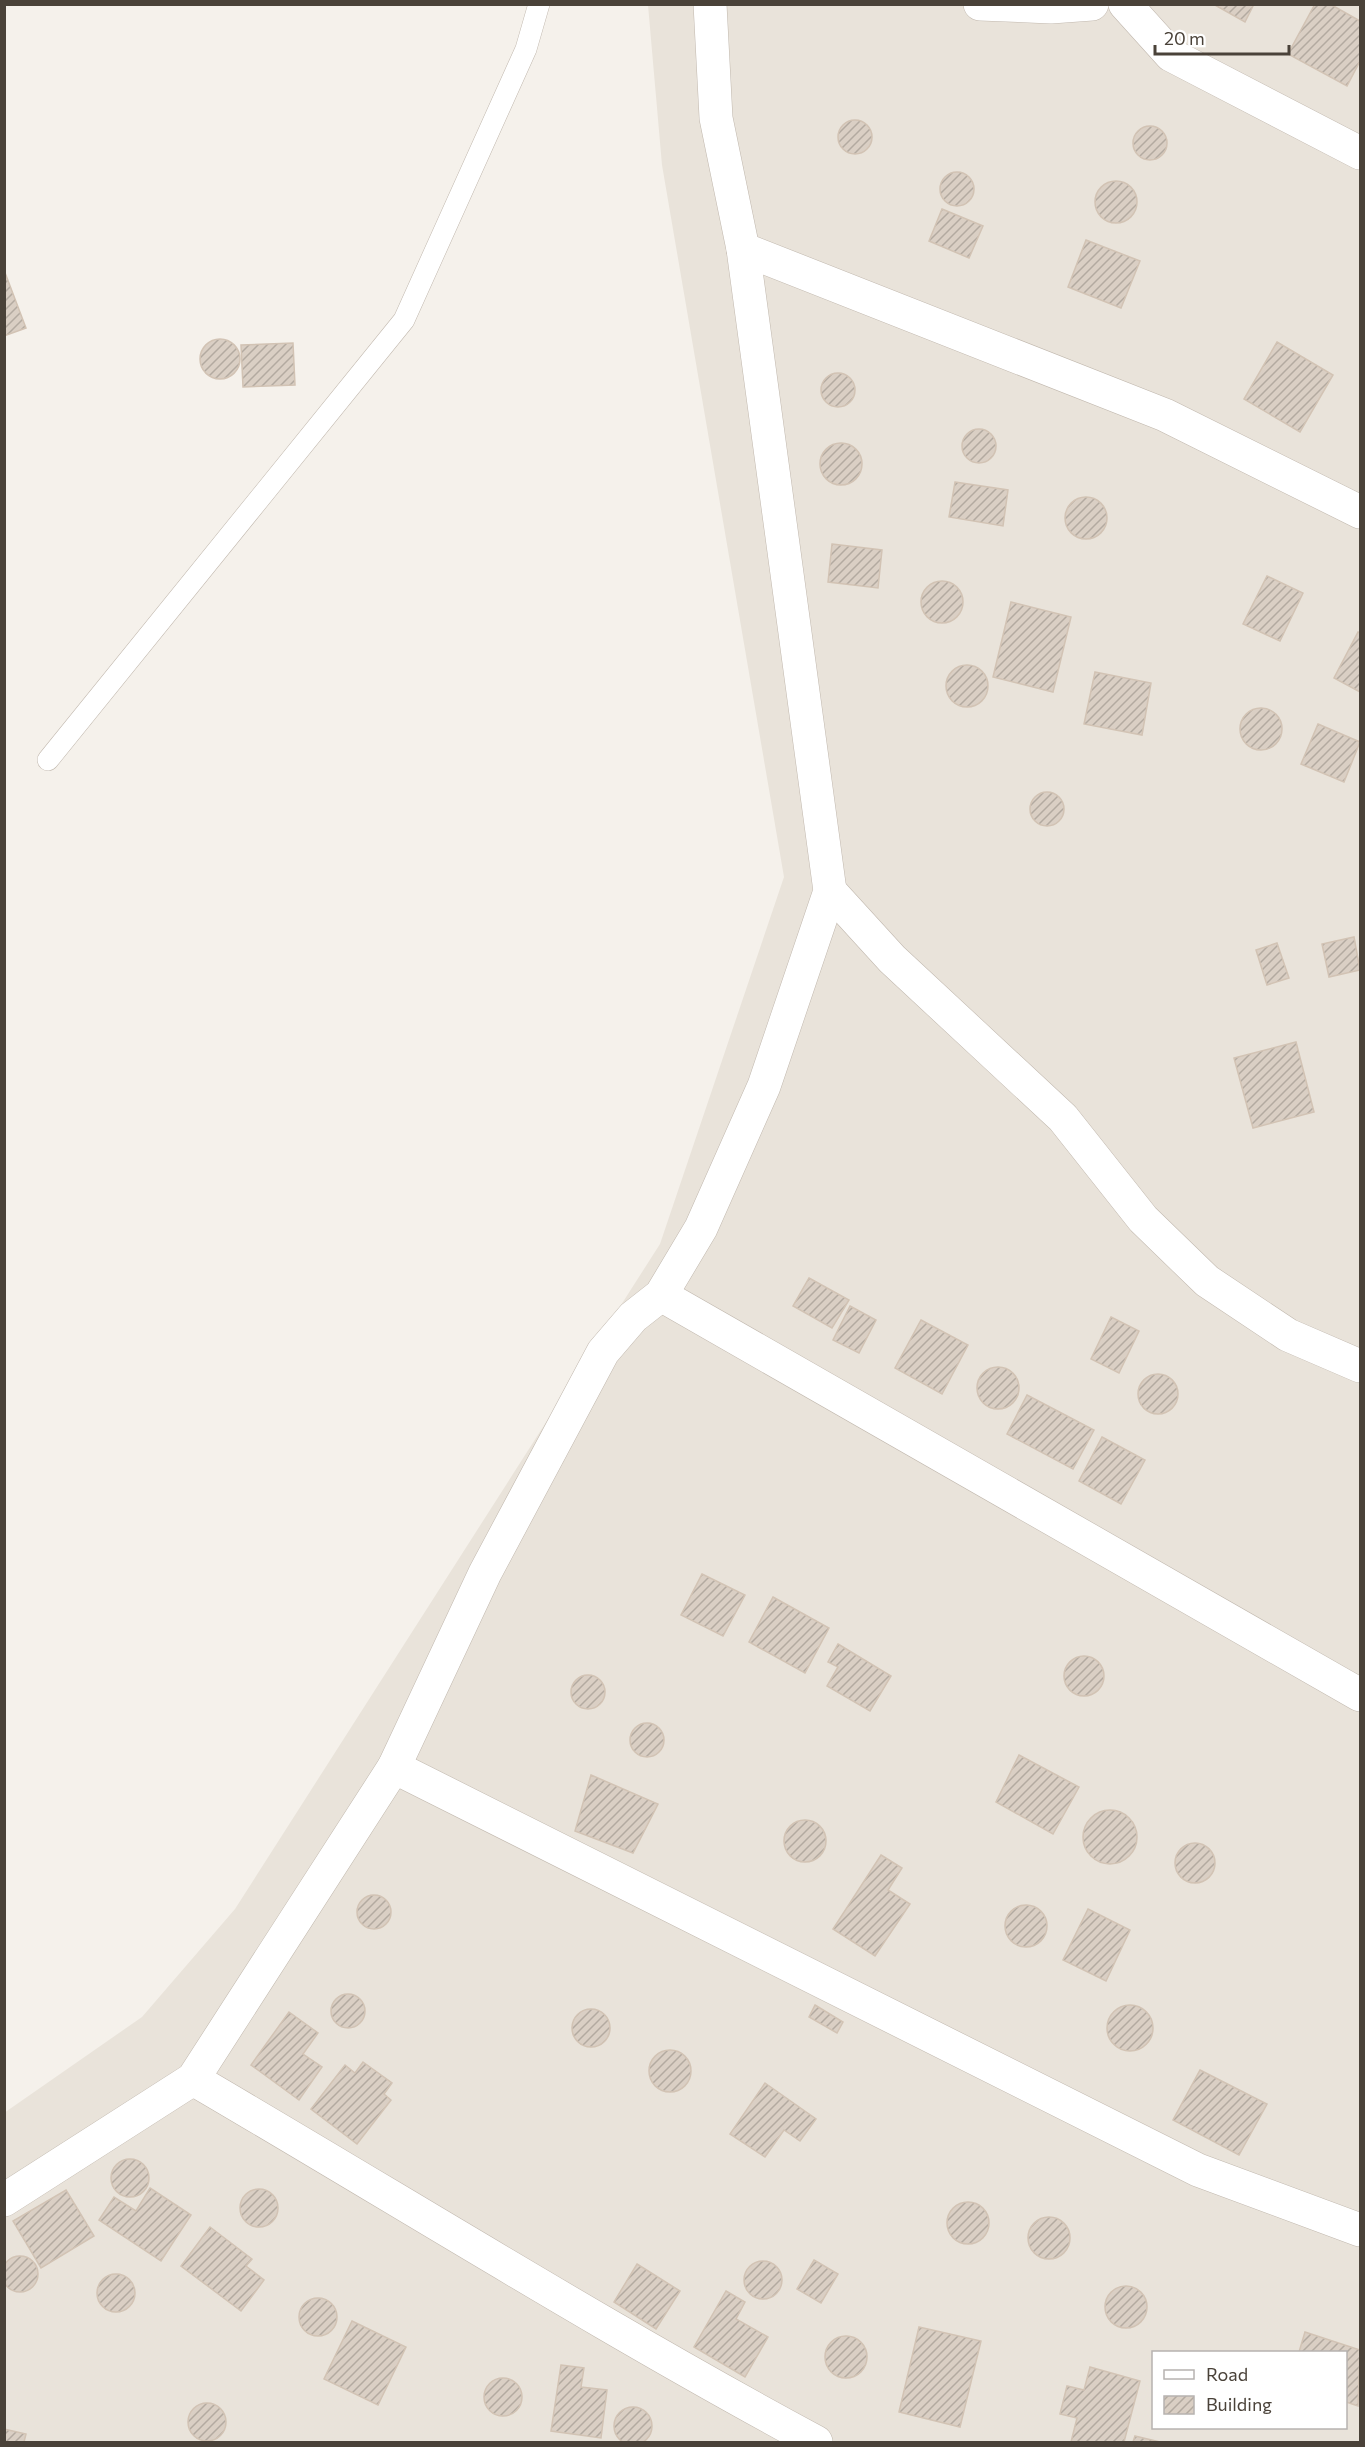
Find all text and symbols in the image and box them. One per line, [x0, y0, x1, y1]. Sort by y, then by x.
scale bar [1155, 18, 1288, 56]
text: 20 m [1164, 27, 1205, 49]
legend [1152, 2351, 1347, 2429]
text: Road [1206, 2363, 1248, 2385]
text: Building [1206, 2393, 1272, 2415]

